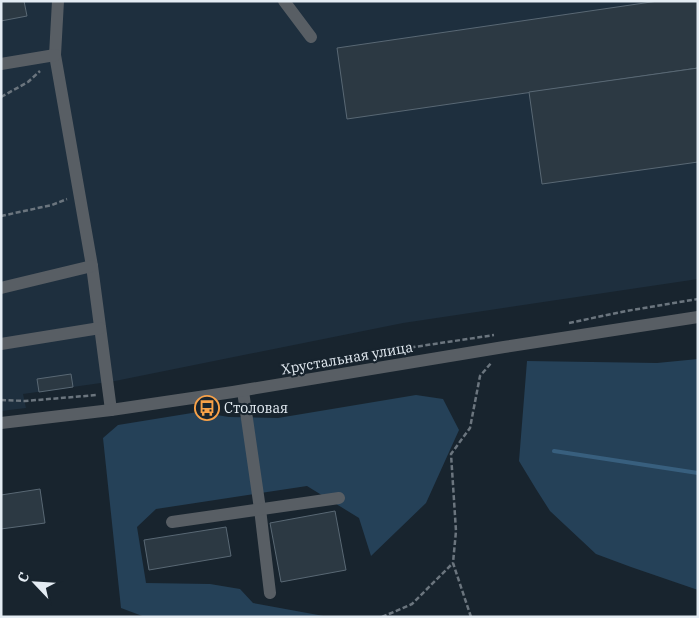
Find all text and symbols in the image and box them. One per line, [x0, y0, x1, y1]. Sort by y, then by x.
street label: Хрустальная улица [280, 338, 415, 378]
bus stop icon: Столовая [194, 395, 220, 421]
place label: Столовая [224, 399, 288, 417]
north arrow [10, 558, 60, 608]
text: С [13, 569, 33, 586]

